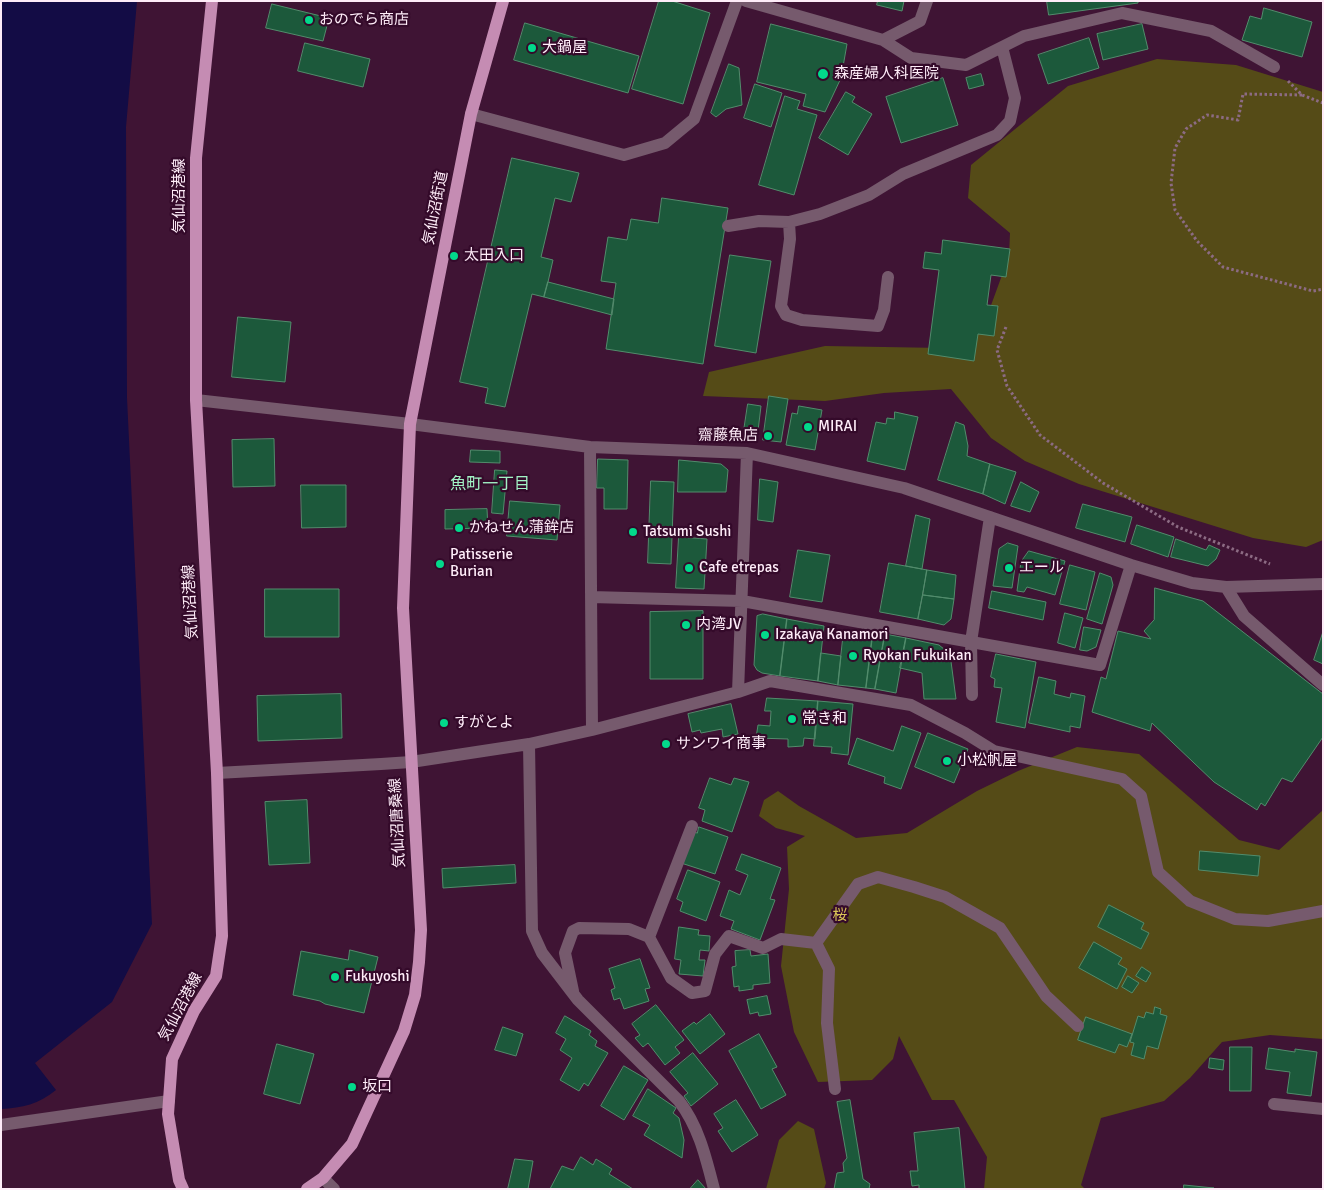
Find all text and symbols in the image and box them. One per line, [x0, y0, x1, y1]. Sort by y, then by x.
place label: おのでら商店 [319, 11, 409, 29]
marker: おのでら商店 [303, 14, 315, 26]
place label: 大鍋屋 [542, 39, 587, 57]
marker: 大鍋屋 [526, 42, 538, 54]
place label: 森産婦人科医院 [834, 65, 939, 83]
marker: 森産婦人科医院 [816, 67, 830, 81]
street label: 気仙沼港線 [171, 159, 189, 233]
street label: 気仙沼街道 [420, 169, 452, 247]
place label: 太田入口 [464, 247, 524, 265]
marker: 太田入口 [448, 250, 460, 262]
place label: MIRAI [818, 418, 857, 436]
marker: MIRAI [802, 421, 814, 433]
place label: 齋藤魚店 [698, 427, 758, 445]
marker: 齋藤魚店 [762, 430, 774, 442]
district label: 魚町一丁目 [450, 475, 530, 495]
place label: かねせん蒲鉾店 [469, 519, 574, 537]
marker: かねせん蒲鉾店 [453, 522, 465, 534]
place label: Tatsumi Sushi [643, 523, 731, 541]
marker: Tatsumi Sushi [627, 526, 639, 538]
place label: Patisserie Burian [450, 546, 513, 581]
marker: Patisserie Burian [434, 558, 446, 570]
place label: Cafe etrepas [699, 559, 779, 577]
place label: エール [1019, 559, 1064, 577]
marker: Cafe etrepas [683, 562, 695, 574]
marker: エール [1003, 562, 1015, 574]
street label: 気仙沼港線 [180, 564, 202, 640]
place label: 内湾JV [696, 616, 741, 634]
marker: 内湾JV [680, 619, 692, 631]
place label: Izakaya Kanamori [775, 626, 888, 644]
marker: Izakaya Kanamori [759, 629, 771, 641]
place label: Ryokan Fukuikan [863, 647, 972, 665]
marker: Ryokan Fukuikan [847, 650, 859, 662]
place label: 常き和 [802, 710, 847, 728]
marker: 常き和 [786, 713, 798, 725]
place label: すがとよ [454, 714, 514, 732]
marker: すがとよ [438, 717, 450, 729]
place label: サンワイ商事 [676, 735, 766, 753]
marker: サンワイ商事 [660, 738, 672, 750]
place label: 小松帆屋 [957, 752, 1017, 770]
marker: 小松帆屋 [941, 755, 953, 767]
street label: 気仙沼唐桑線 [387, 778, 409, 868]
park label: 桜 [833, 907, 847, 925]
place label: Fukuyoshi [345, 968, 410, 986]
street label: 気仙沼港線 [155, 970, 207, 1044]
marker: Fukuyoshi [329, 971, 341, 983]
place label: 坂口 [362, 1078, 392, 1096]
marker: 坂口 [346, 1081, 358, 1093]

